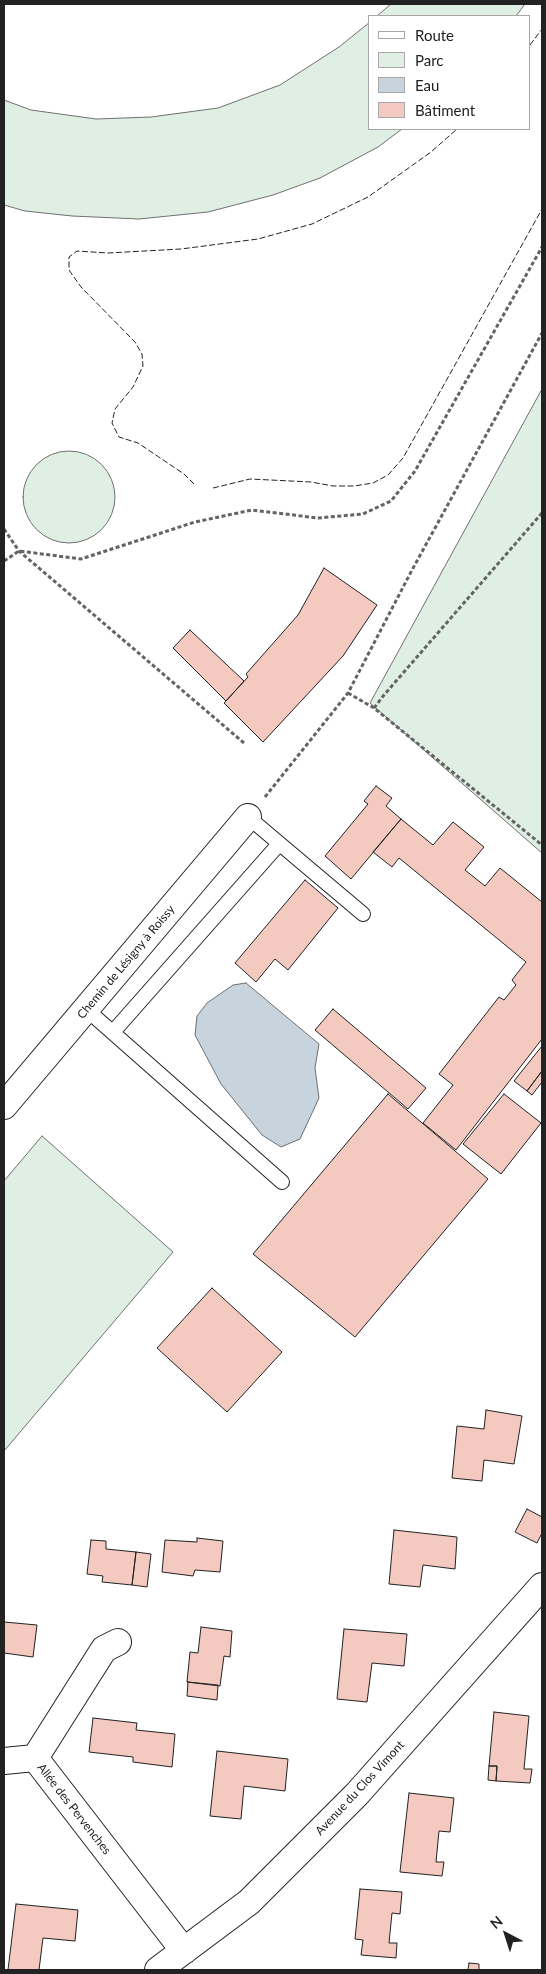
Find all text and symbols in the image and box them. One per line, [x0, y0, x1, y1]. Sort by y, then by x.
legend [368, 15, 531, 130]
text: Route [415, 26, 454, 44]
text: Parc [415, 51, 444, 69]
text: Eau [415, 76, 439, 94]
text: Bâtiment [415, 101, 475, 119]
street label: Chemin de Lésigny à Roissy [74, 902, 178, 1022]
street label: Avenue du Clos Vimont [313, 1738, 407, 1838]
street label: Allée des Pervenches [34, 1761, 114, 1857]
north arrow [481, 1909, 531, 1959]
text: N [486, 1912, 506, 1932]

